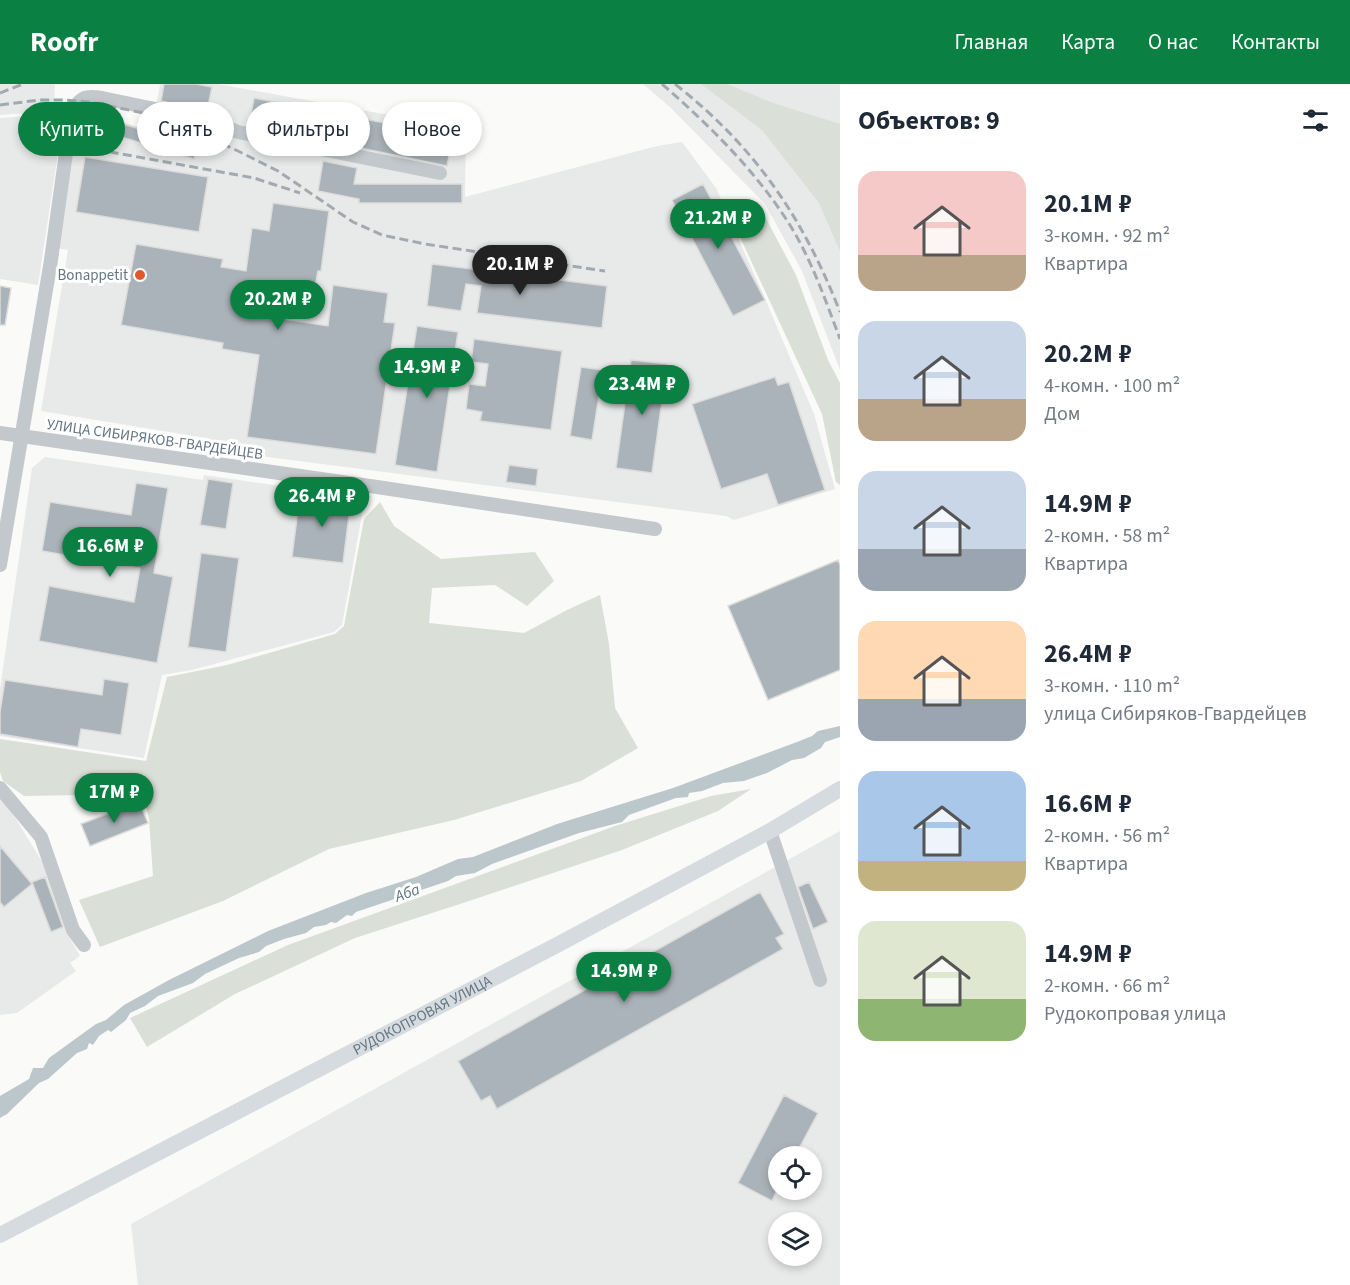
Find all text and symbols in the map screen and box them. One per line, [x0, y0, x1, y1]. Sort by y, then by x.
text: Roofr [30, 22, 99, 62]
text: Главная [955, 27, 1028, 57]
text: Карта [1061, 27, 1115, 57]
text: О нас [1148, 27, 1198, 57]
text: Контакты [1231, 27, 1320, 57]
chip: Купить [18, 102, 125, 156]
chip: Снять [137, 102, 234, 156]
chip: Фильтры [246, 102, 370, 156]
chip: Новое [382, 102, 482, 156]
text: Объектов: 9 [858, 102, 1000, 139]
icon: filters [1299, 104, 1332, 137]
text: 20.1M ₽ [1044, 185, 1132, 222]
icon: home [906, 195, 978, 267]
pin: 21.2M ₽ [663, 199, 773, 250]
text: 21.2M ₽ [684, 204, 752, 232]
text: 3-комн. · 92 m² [1044, 222, 1170, 250]
pin: 20.1M ₽ [465, 245, 575, 296]
text: 20.1M ₽ [486, 250, 554, 278]
text: Квартира [1044, 250, 1128, 278]
place label: Bonappetit [58, 265, 128, 286]
marker: Bonappetit [133, 268, 147, 282]
pin: 20.2M ₽ [223, 280, 333, 331]
text: 20.2M ₽ [244, 285, 312, 313]
text: 20.2M ₽ [1044, 335, 1132, 372]
icon: home [906, 345, 978, 417]
pin: 14.9M ₽ [372, 348, 482, 399]
text: 14.9M ₽ [393, 353, 461, 381]
pin: 23.4M ₽ [587, 365, 697, 416]
text: 23.4M ₽ [608, 370, 676, 398]
text: 4-комн. · 100 m² [1044, 372, 1180, 400]
text: Дом [1044, 400, 1080, 428]
street label: УЛИЦА СИБИРЯКОВ-ГВАРДЕЙЦЕВ [45, 414, 265, 465]
pin: 26.4M ₽ [267, 477, 377, 528]
text: 26.4M ₽ [288, 482, 356, 510]
text: 14.9M ₽ [1044, 485, 1132, 522]
icon: home [906, 495, 978, 567]
text: 2-комн. · 58 m² [1044, 522, 1170, 550]
pin: 16.6M ₽ [55, 527, 165, 578]
text: 16.6M ₽ [76, 532, 144, 560]
text: Квартира [1044, 550, 1128, 578]
text: 26.4M ₽ [1044, 635, 1132, 672]
icon: home [906, 645, 978, 717]
text: 3-комн. · 110 m² [1044, 672, 1180, 700]
text: улица Сибиряков-Гвардейцев [1044, 700, 1307, 728]
pin: 17M ₽ [72, 773, 156, 824]
text: 17M ₽ [89, 778, 139, 806]
text: 16.6M ₽ [1044, 785, 1132, 822]
icon: home [906, 795, 978, 867]
text: 2-комн. · 56 m² [1044, 822, 1170, 850]
text: Квартира [1044, 850, 1128, 878]
water label: Аба [391, 878, 423, 908]
text: 14.9M ₽ [1044, 935, 1132, 972]
icon: home [906, 945, 978, 1017]
pin: 14.9M ₽ [569, 952, 679, 1003]
text: 14.9M ₽ [590, 957, 658, 985]
street label: РУДОКОПРОВАЯ УЛИЦА [349, 970, 496, 1060]
text: 2-комн. · 66 m² [1044, 972, 1170, 1000]
text: Рудокопровая улица [1044, 1000, 1226, 1028]
map controls [768, 1146, 822, 1266]
button: locate [768, 1146, 822, 1200]
button: layers [768, 1212, 822, 1266]

